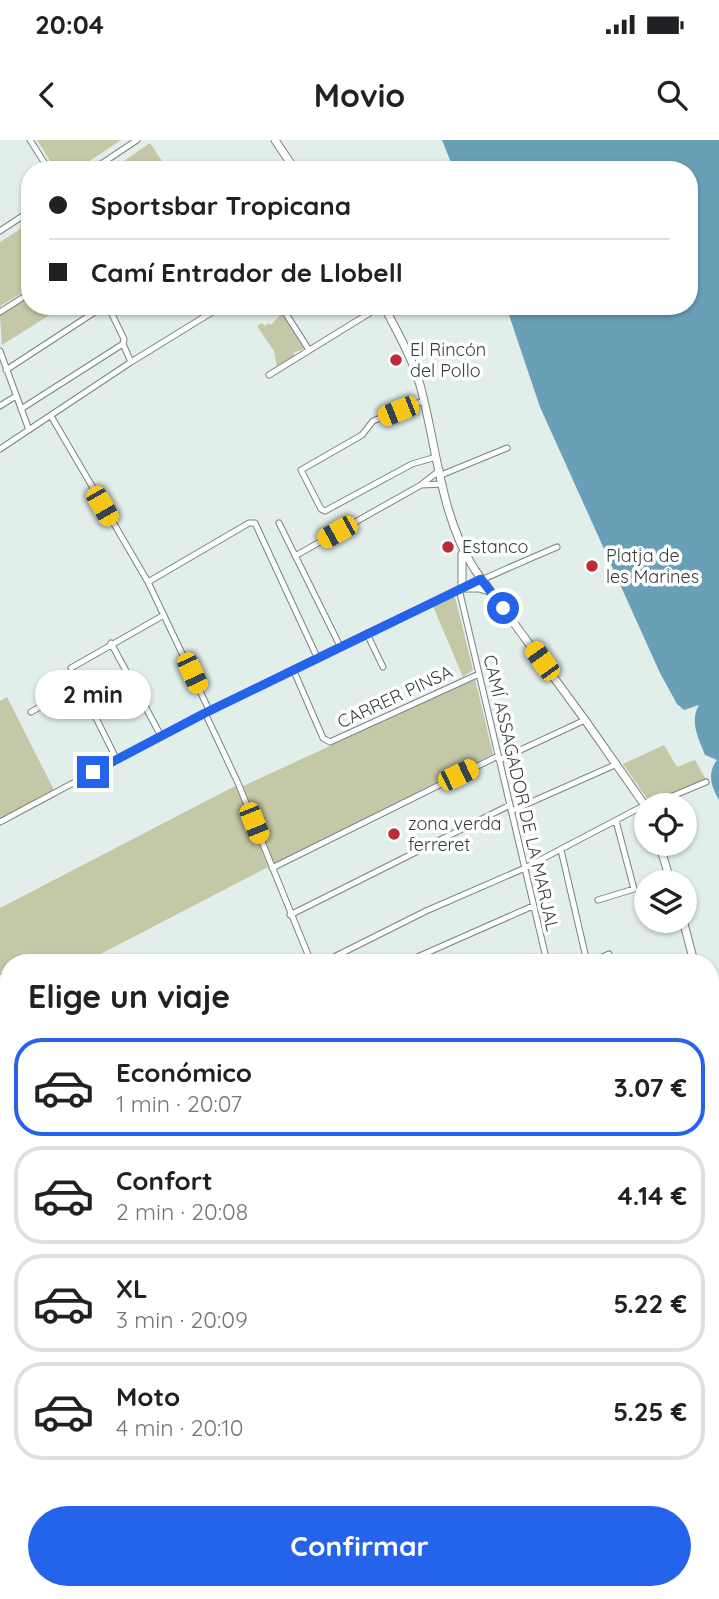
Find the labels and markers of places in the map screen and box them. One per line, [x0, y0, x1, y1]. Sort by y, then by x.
place label: El Rincón del Pollo [410, 338, 486, 382]
marker: El Rincón del Pollo [388, 352, 404, 368]
place label: Estanco [462, 535, 528, 558]
marker: Estanco [440, 539, 456, 555]
place label: Platja de les Marines [606, 544, 699, 588]
marker: Platja de les Marines [584, 558, 600, 574]
place label: zona verda ferreret [408, 812, 502, 856]
marker: zona verda ferreret [386, 826, 402, 842]

